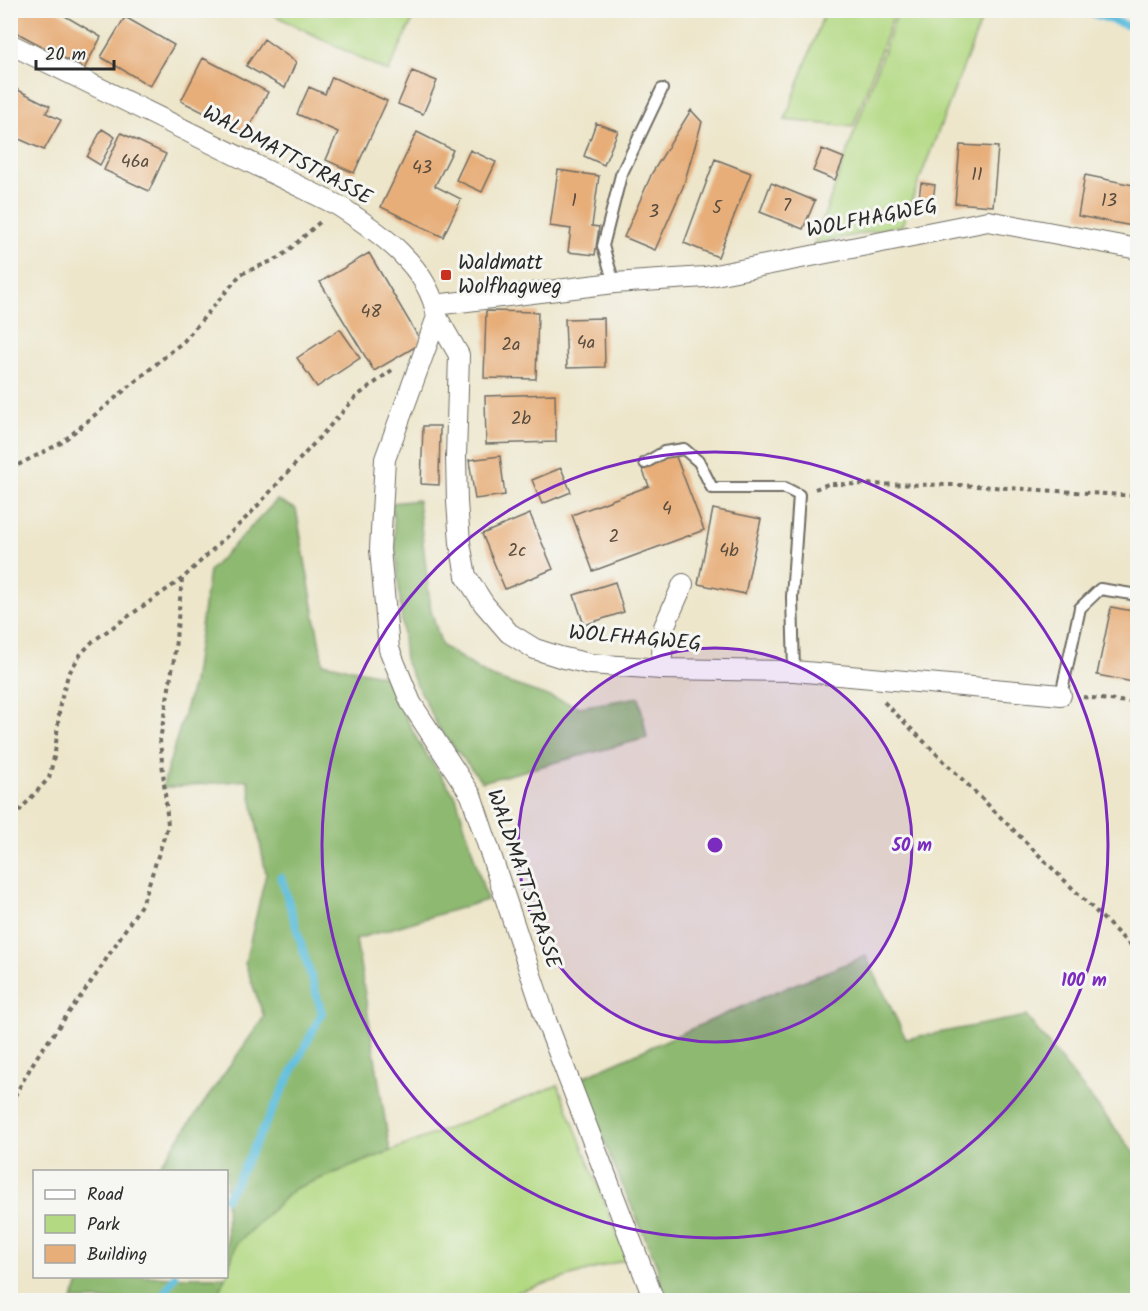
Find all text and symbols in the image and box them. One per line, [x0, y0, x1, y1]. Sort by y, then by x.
scale bar [36, 33, 114, 71]
text: 20 m [45, 41, 86, 70]
street label: WALDMATTSTRASSE [196, 97, 378, 215]
house number: 46a [121, 148, 149, 177]
house number: 43 [412, 154, 432, 183]
house number: 11 [971, 161, 983, 190]
house number: 1 [571, 187, 577, 216]
house number: 13 [1101, 187, 1117, 216]
street label: WOLFHAGWEG [804, 190, 940, 248]
house number: 7 [783, 192, 792, 221]
house number: 5 [712, 194, 723, 223]
house number: 3 [649, 198, 659, 227]
place label: Waldmatt Wolfhagweg [458, 247, 562, 304]
marker: Waldmatt Wolfhagweg [439, 268, 453, 282]
house number: 48 [361, 298, 382, 327]
house number: 4a [577, 329, 595, 358]
house number: 2a [502, 331, 520, 360]
house number: 2b [511, 405, 531, 434]
house number: 4 [662, 495, 672, 524]
house number: 2 [609, 523, 619, 552]
house number: 2c [508, 537, 526, 566]
house number: 4b [719, 537, 739, 566]
street label: WOLFHAGWEG [567, 617, 703, 661]
street label: WALDMATTSTRASSE [477, 785, 569, 974]
text: 50 m [891, 832, 932, 861]
centre of rings [705, 835, 725, 855]
text: 100 m [1061, 967, 1107, 996]
legend [33, 1170, 228, 1278]
text: Road [87, 1181, 124, 1210]
text: Park [87, 1211, 120, 1240]
text: Building [87, 1241, 147, 1270]

